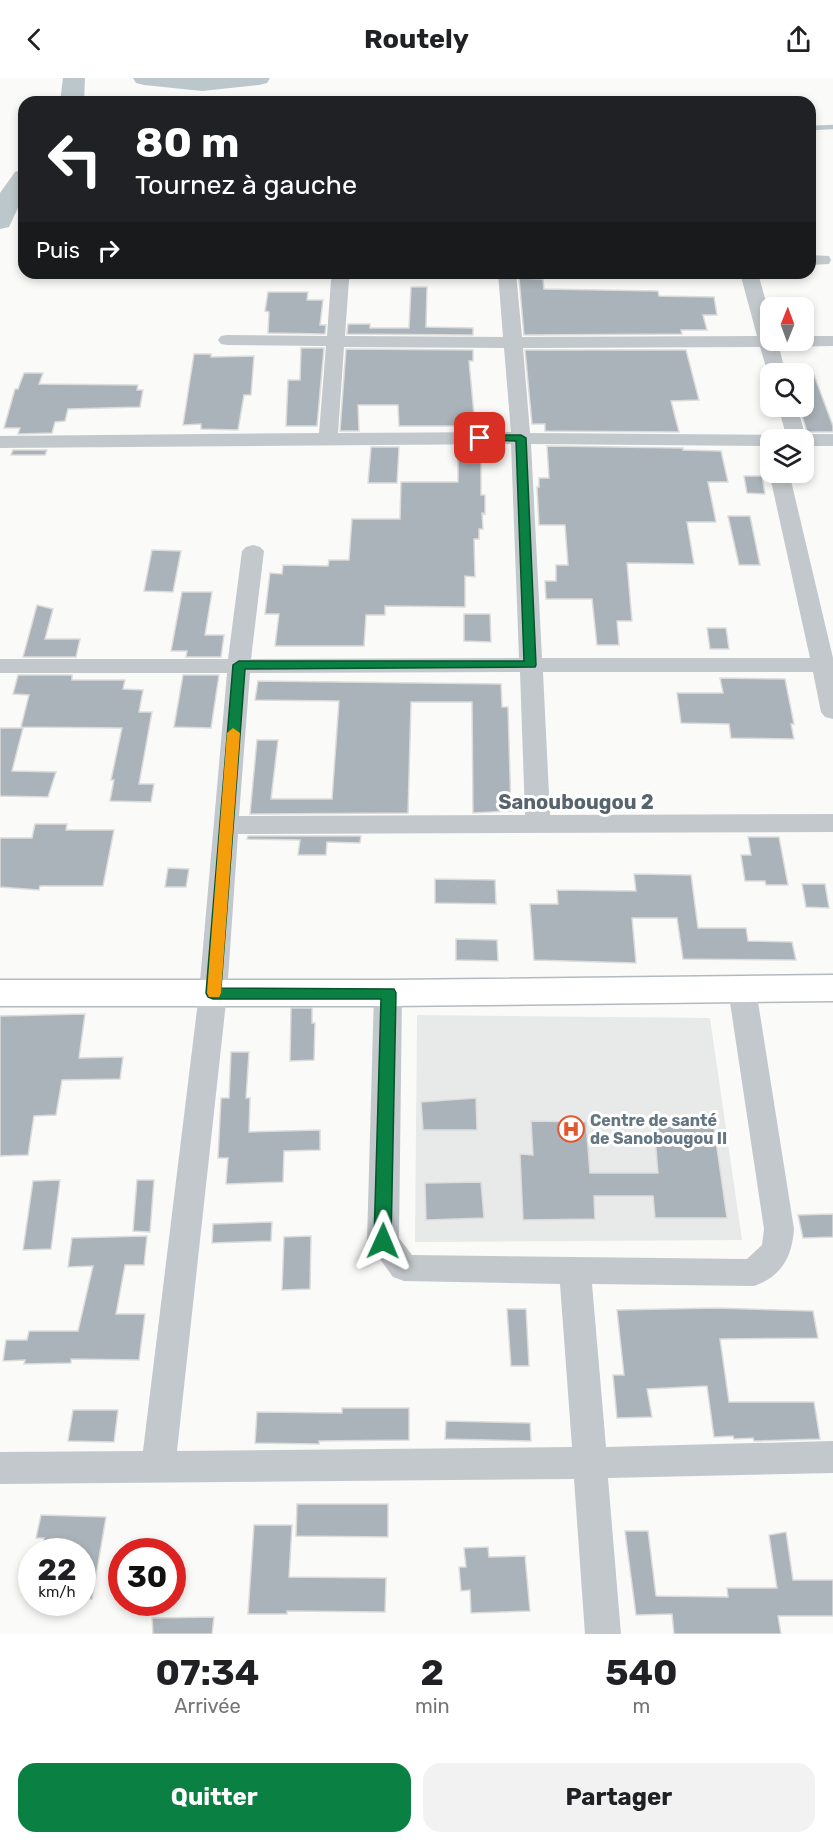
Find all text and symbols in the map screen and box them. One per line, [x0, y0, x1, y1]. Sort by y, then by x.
icon: back [18, 23, 51, 56]
text: Routely [364, 23, 469, 55]
icon: share [782, 23, 815, 56]
text: 80 m [135, 118, 239, 168]
icon: left [36, 120, 114, 198]
text: Tournez à gauche [135, 169, 357, 201]
icon: right [92, 234, 125, 267]
text: Puis [36, 237, 80, 264]
north arrow [760, 297, 814, 351]
map controls [760, 297, 814, 483]
button: search [760, 363, 814, 417]
pin [454, 412, 505, 463]
icon: arrive [463, 421, 496, 454]
button: layers [760, 429, 814, 483]
district label: Sanoubougou 2 [498, 790, 654, 814]
place label: Centre de santé de Sanobougou II [590, 1111, 727, 1148]
hospital icon: Centre de santé de Sanobougou II [556, 1114, 586, 1144]
position arrow [351, 1209, 415, 1273]
speed limit sign: 30 [108, 1538, 186, 1616]
text: 22 [38, 1552, 77, 1588]
text: km/h [38, 1583, 76, 1601]
text: 07:34 [155, 1651, 259, 1694]
text: 2 [421, 1651, 444, 1694]
text: 540 [605, 1651, 677, 1694]
text: Arrivée [174, 1694, 241, 1718]
text: min [415, 1694, 450, 1718]
text: m [632, 1694, 650, 1718]
button: Quitter [18, 1763, 411, 1832]
button: Partager [423, 1763, 815, 1832]

